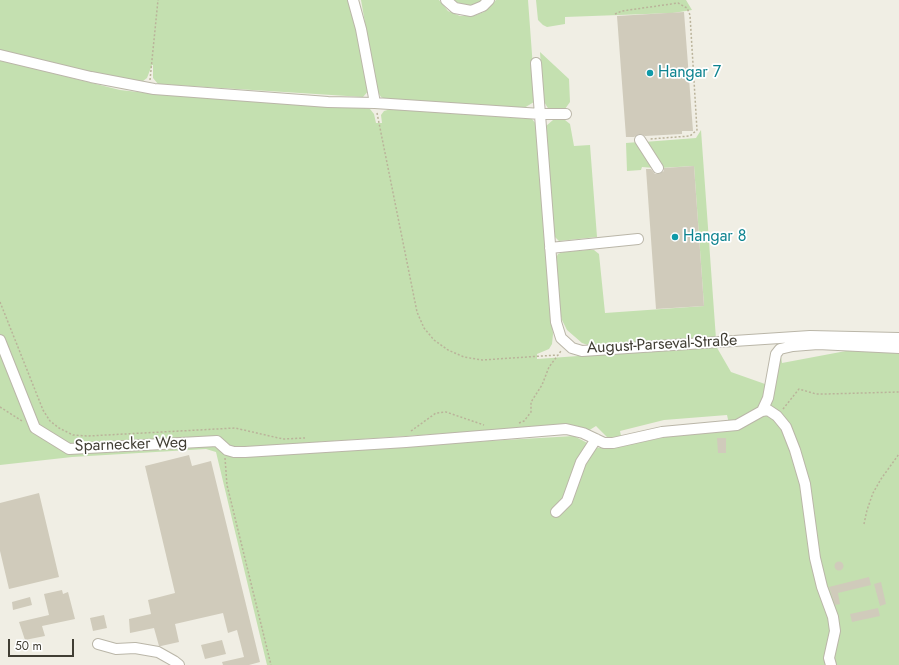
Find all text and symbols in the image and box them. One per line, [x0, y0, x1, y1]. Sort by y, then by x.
place label: Hangar 7 [658, 63, 721, 83]
marker: Hangar 7 [645, 68, 655, 78]
place label: Hangar 8 [683, 227, 746, 247]
marker: Hangar 8 [670, 232, 680, 242]
street label: August-Parseval-Straße [586, 331, 738, 359]
street label: Sparnecker Weg [74, 433, 188, 457]
scale bar [10, 631, 76, 657]
text: 50 m [15, 637, 42, 655]

